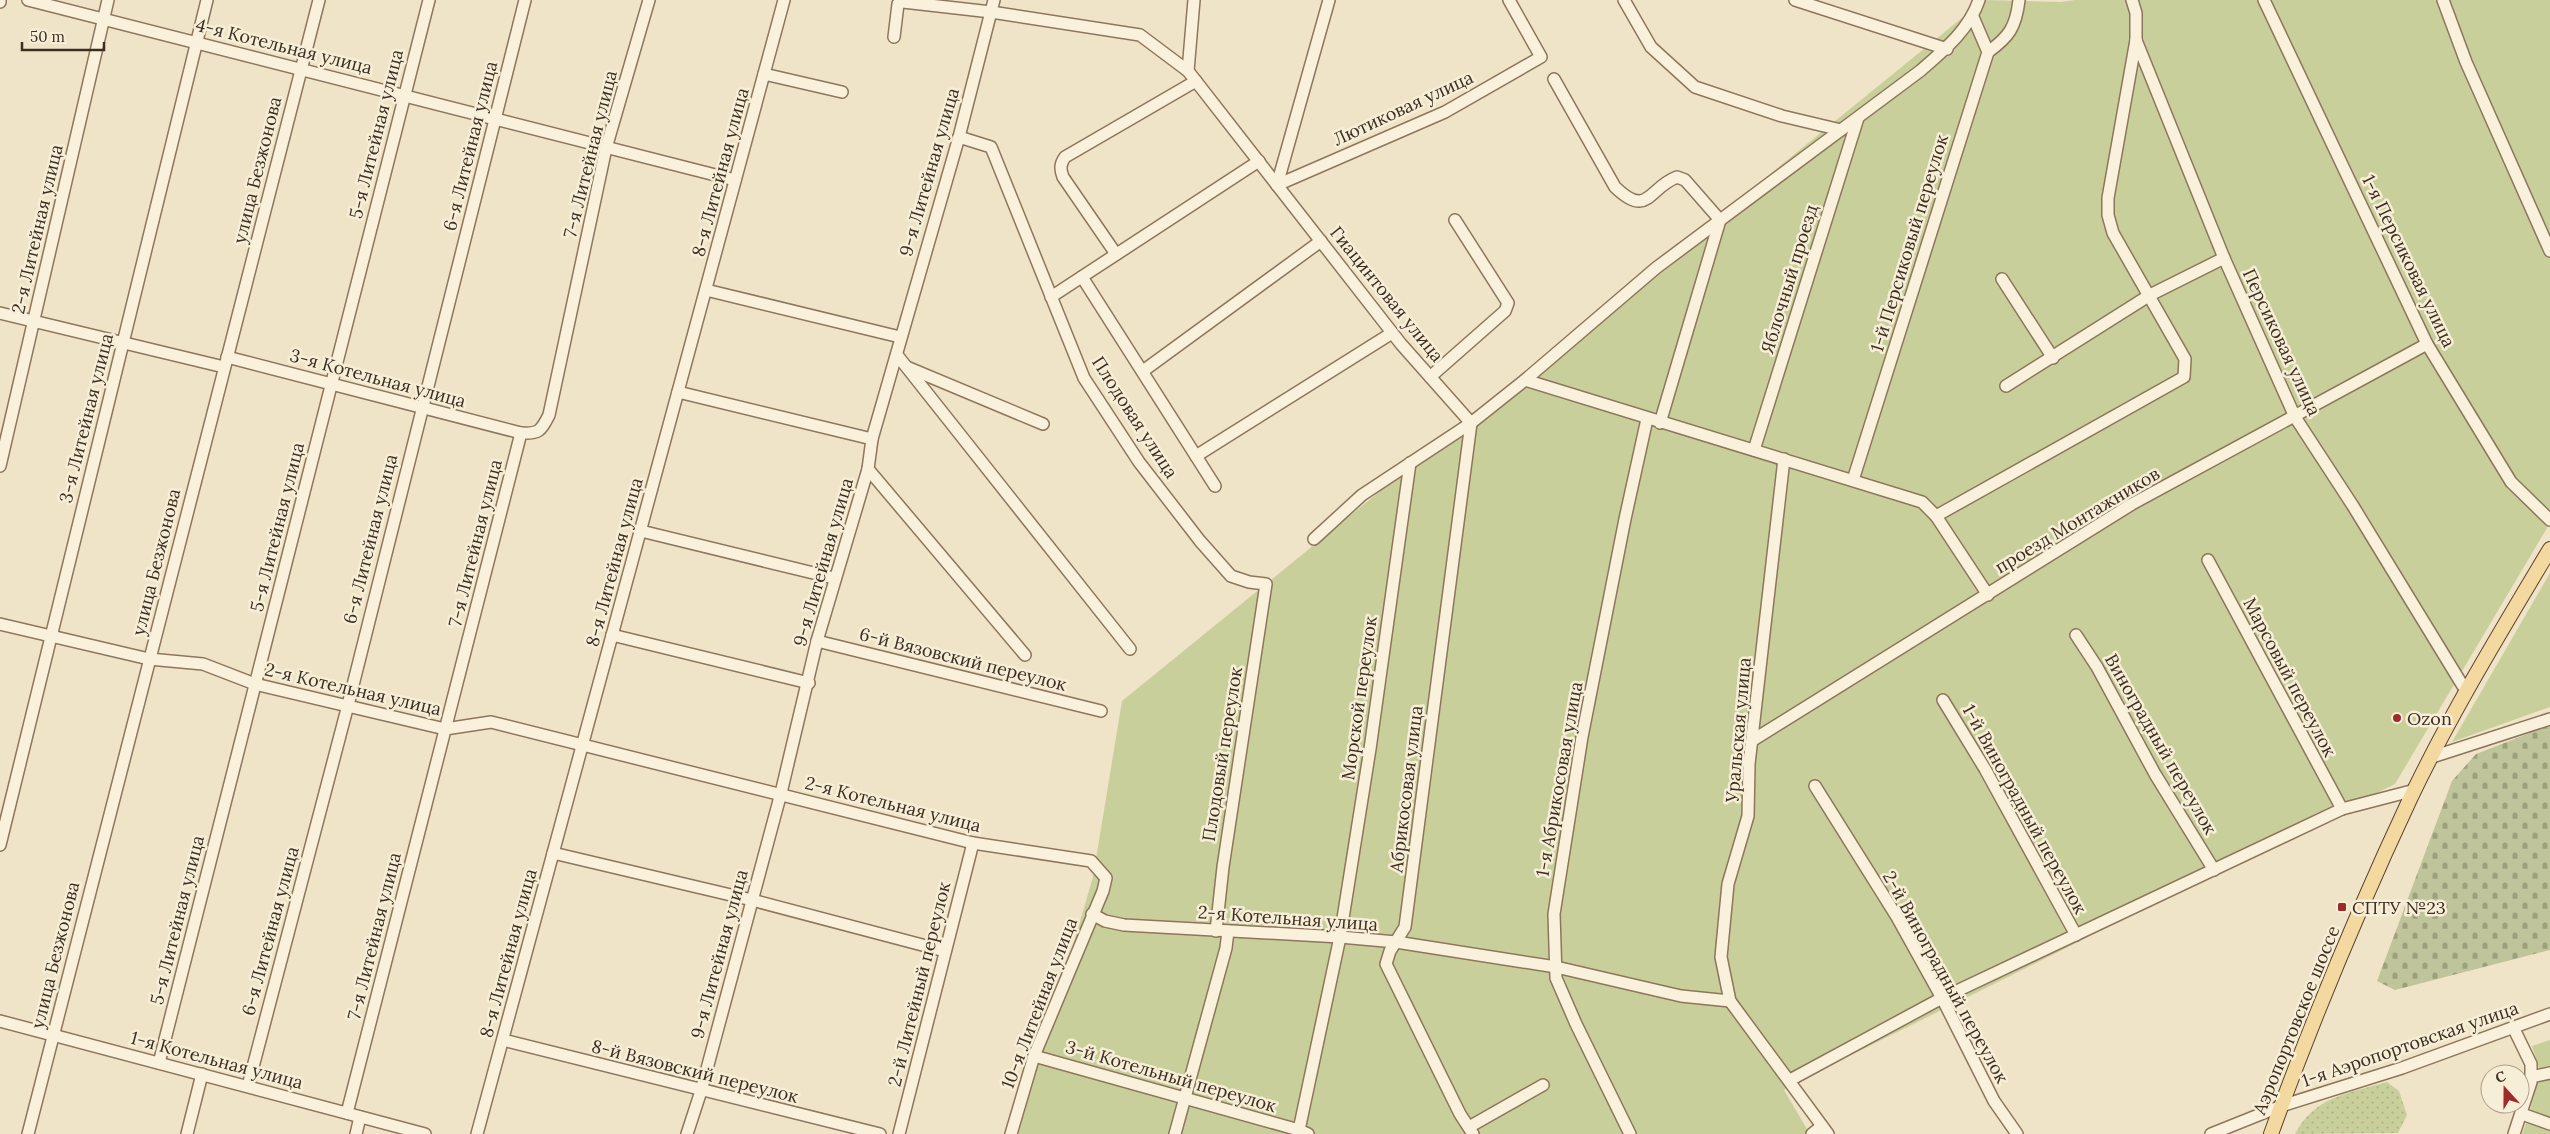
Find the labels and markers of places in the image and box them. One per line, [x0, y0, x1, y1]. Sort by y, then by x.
place label: Ozon [2407, 707, 2452, 730]
marker: Ozon [2391, 712, 2403, 724]
place label: СПТУ №23 [2352, 896, 2446, 919]
marker: СПТУ №23 [2336, 901, 2348, 913]

